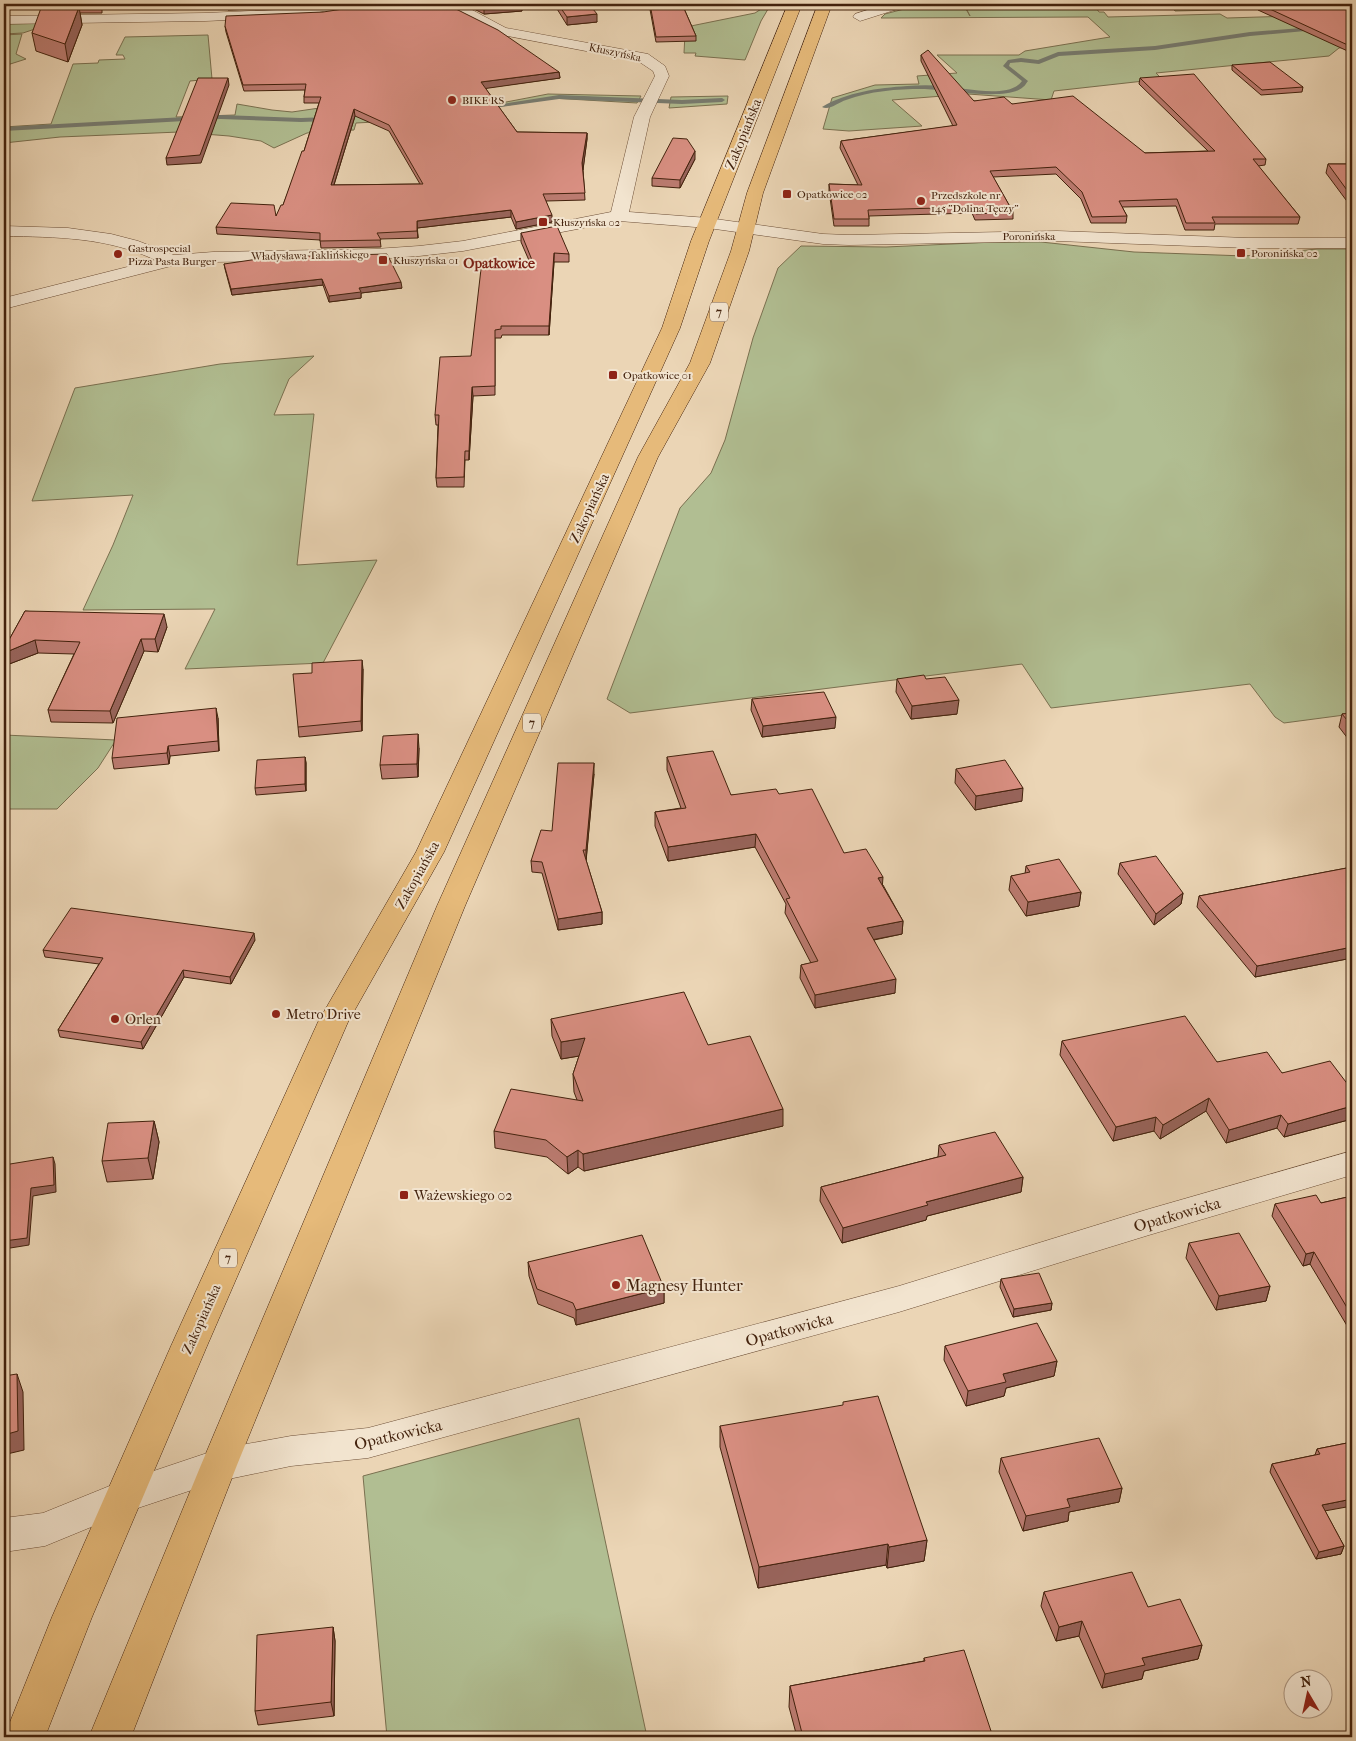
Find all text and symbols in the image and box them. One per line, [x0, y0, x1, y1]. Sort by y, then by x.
street label: Kłuszyńska [588, 41, 643, 65]
marker: BIKE RS [446, 94, 458, 106]
place label: BIKE RS [462, 94, 504, 107]
street label: Zakopiańska [722, 96, 766, 172]
marker: Opatkowice 02 [781, 188, 793, 200]
place label: Opatkowice 02 [797, 188, 868, 201]
place label: Przedszkole nr 145 "Dolina Tęczy" [931, 189, 1019, 215]
marker: Przedszkole nr 145 "Dolina Tęczy" [915, 195, 927, 207]
marker: Kłuszyńska 02 [537, 216, 549, 228]
place label: Kłuszyńska 02 [553, 216, 621, 229]
street label: Poronińska [1003, 230, 1056, 243]
place label: Gastrospecial Pizza Pasta Burger [128, 242, 216, 268]
marker: Poronińska 02 [1235, 247, 1247, 259]
place label: Poronińska 02 [1251, 247, 1318, 260]
marker: Gastrospecial Pizza Pasta Burger [112, 248, 124, 260]
street label: Władysława Taklińskiego [250, 248, 369, 263]
marker: Kłuszyńska 01 [377, 254, 389, 266]
place label: Kłuszyńska 01 [393, 254, 458, 267]
district label: Opatkowice [463, 255, 535, 272]
road number: 7 [710, 302, 728, 322]
marker: Opatkowice 01 [607, 369, 619, 381]
place label: Opatkowice 01 [623, 369, 692, 382]
street label: Zakopiańska [566, 470, 613, 546]
road number: 7 [523, 714, 541, 732]
street label: Zakopiańska [392, 838, 443, 912]
place label: Metro Drive [286, 1006, 361, 1023]
marker: Metro Drive [270, 1008, 282, 1020]
place label: Orlen [125, 1011, 161, 1028]
marker: Orlen [109, 1013, 121, 1025]
place label: Ważewskiego 02 [413, 1187, 513, 1204]
marker: Ważewskiego 02 [398, 1189, 410, 1201]
street label: Opatkowicka [1131, 1193, 1223, 1236]
road number: 7 [219, 1248, 237, 1268]
place label: Magnesy Hunter [626, 1276, 743, 1295]
marker: Magnesy Hunter [610, 1279, 622, 1291]
street label: Zakopiańska [178, 1281, 225, 1357]
street label: Opatkowicka [743, 1309, 835, 1350]
street label: Opatkowicka [352, 1415, 444, 1454]
north arrow [1284, 1668, 1334, 1718]
text: N [1299, 1672, 1313, 1691]

